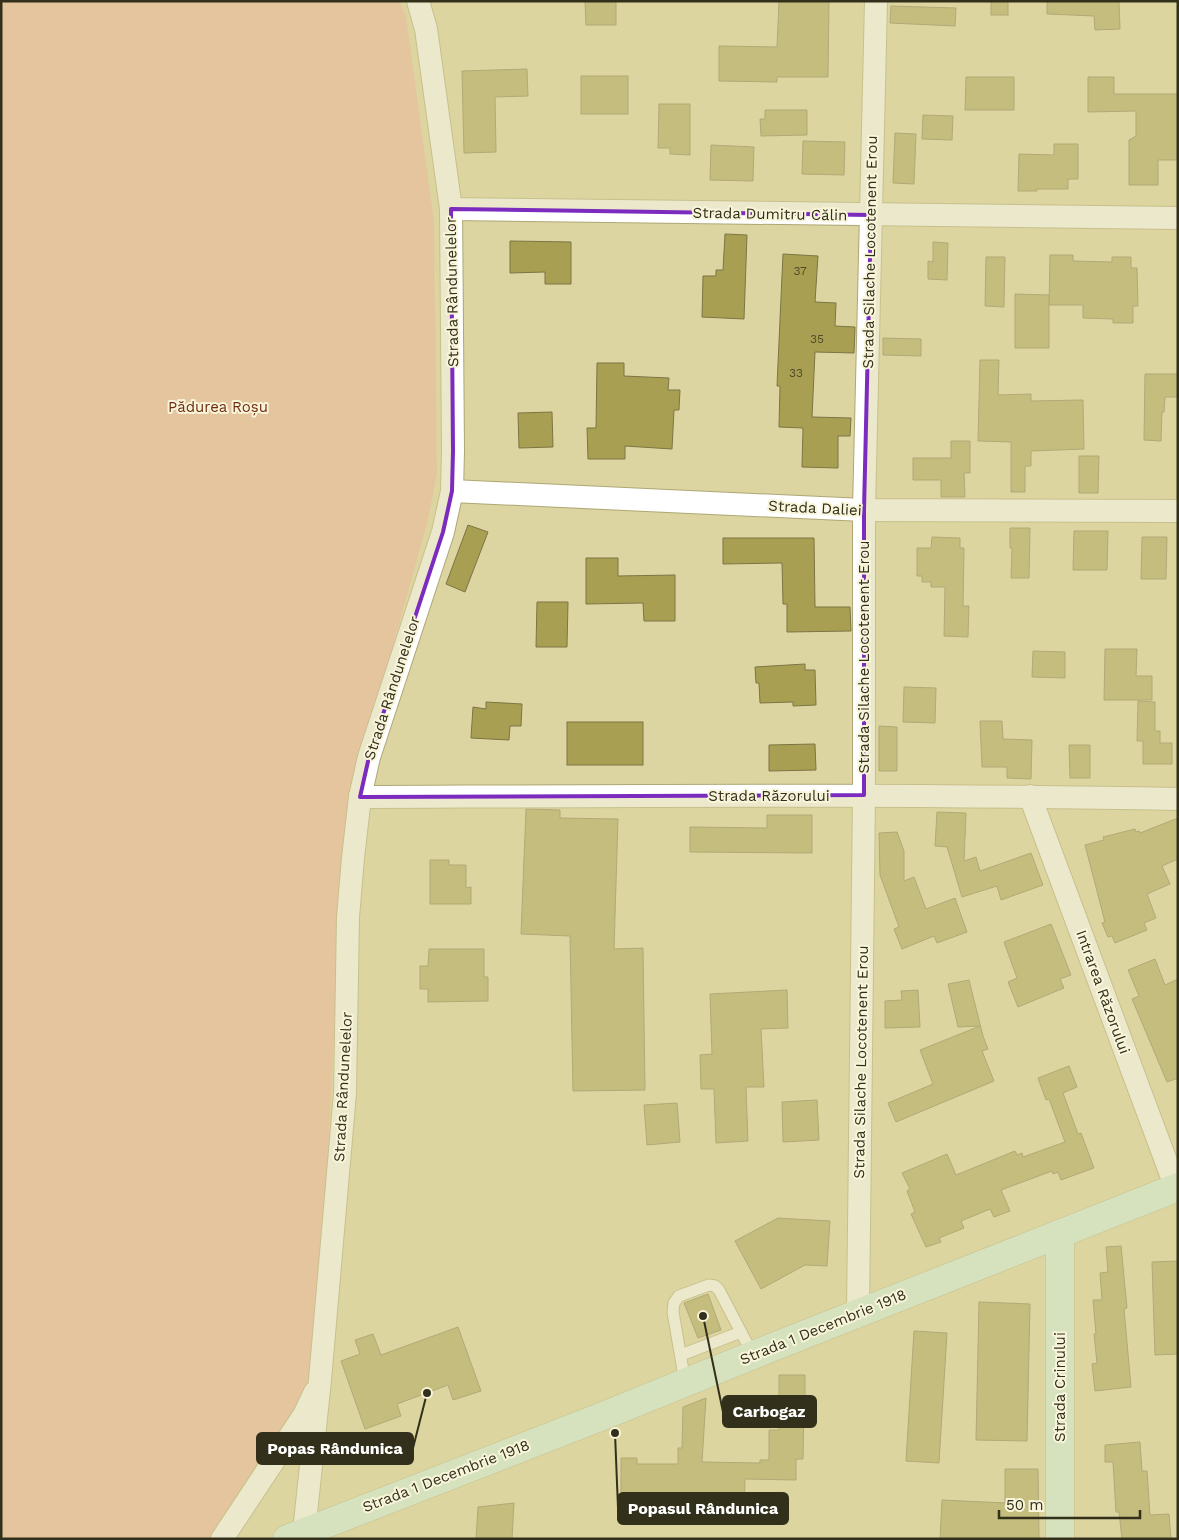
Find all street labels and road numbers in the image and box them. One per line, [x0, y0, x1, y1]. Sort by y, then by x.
street label: Strada Silache Locotenent Erou [859, 135, 881, 369]
street label: Strada Dumitru Călin [692, 204, 848, 224]
street label: Strada Rândunelelor [442, 217, 462, 367]
street label: Strada Daliei [768, 497, 862, 519]
street label: Strada Silache Locotenent Erou [855, 540, 873, 774]
street label: Strada Rândunelelor [360, 614, 424, 762]
street label: Strada Răzorului [708, 787, 830, 805]
street label: Intrarea Răzorului [1072, 928, 1134, 1056]
street label: Strada Silache Locotenent Erou [850, 945, 872, 1179]
street label: Strada Rândunelelor [330, 1011, 356, 1163]
street label: Strada 1 Decembrie 1918 [737, 1285, 909, 1369]
street label: Strada Crinului [1051, 1332, 1069, 1442]
street label: Strada 1 Decembrie 1918 [360, 1436, 532, 1516]

